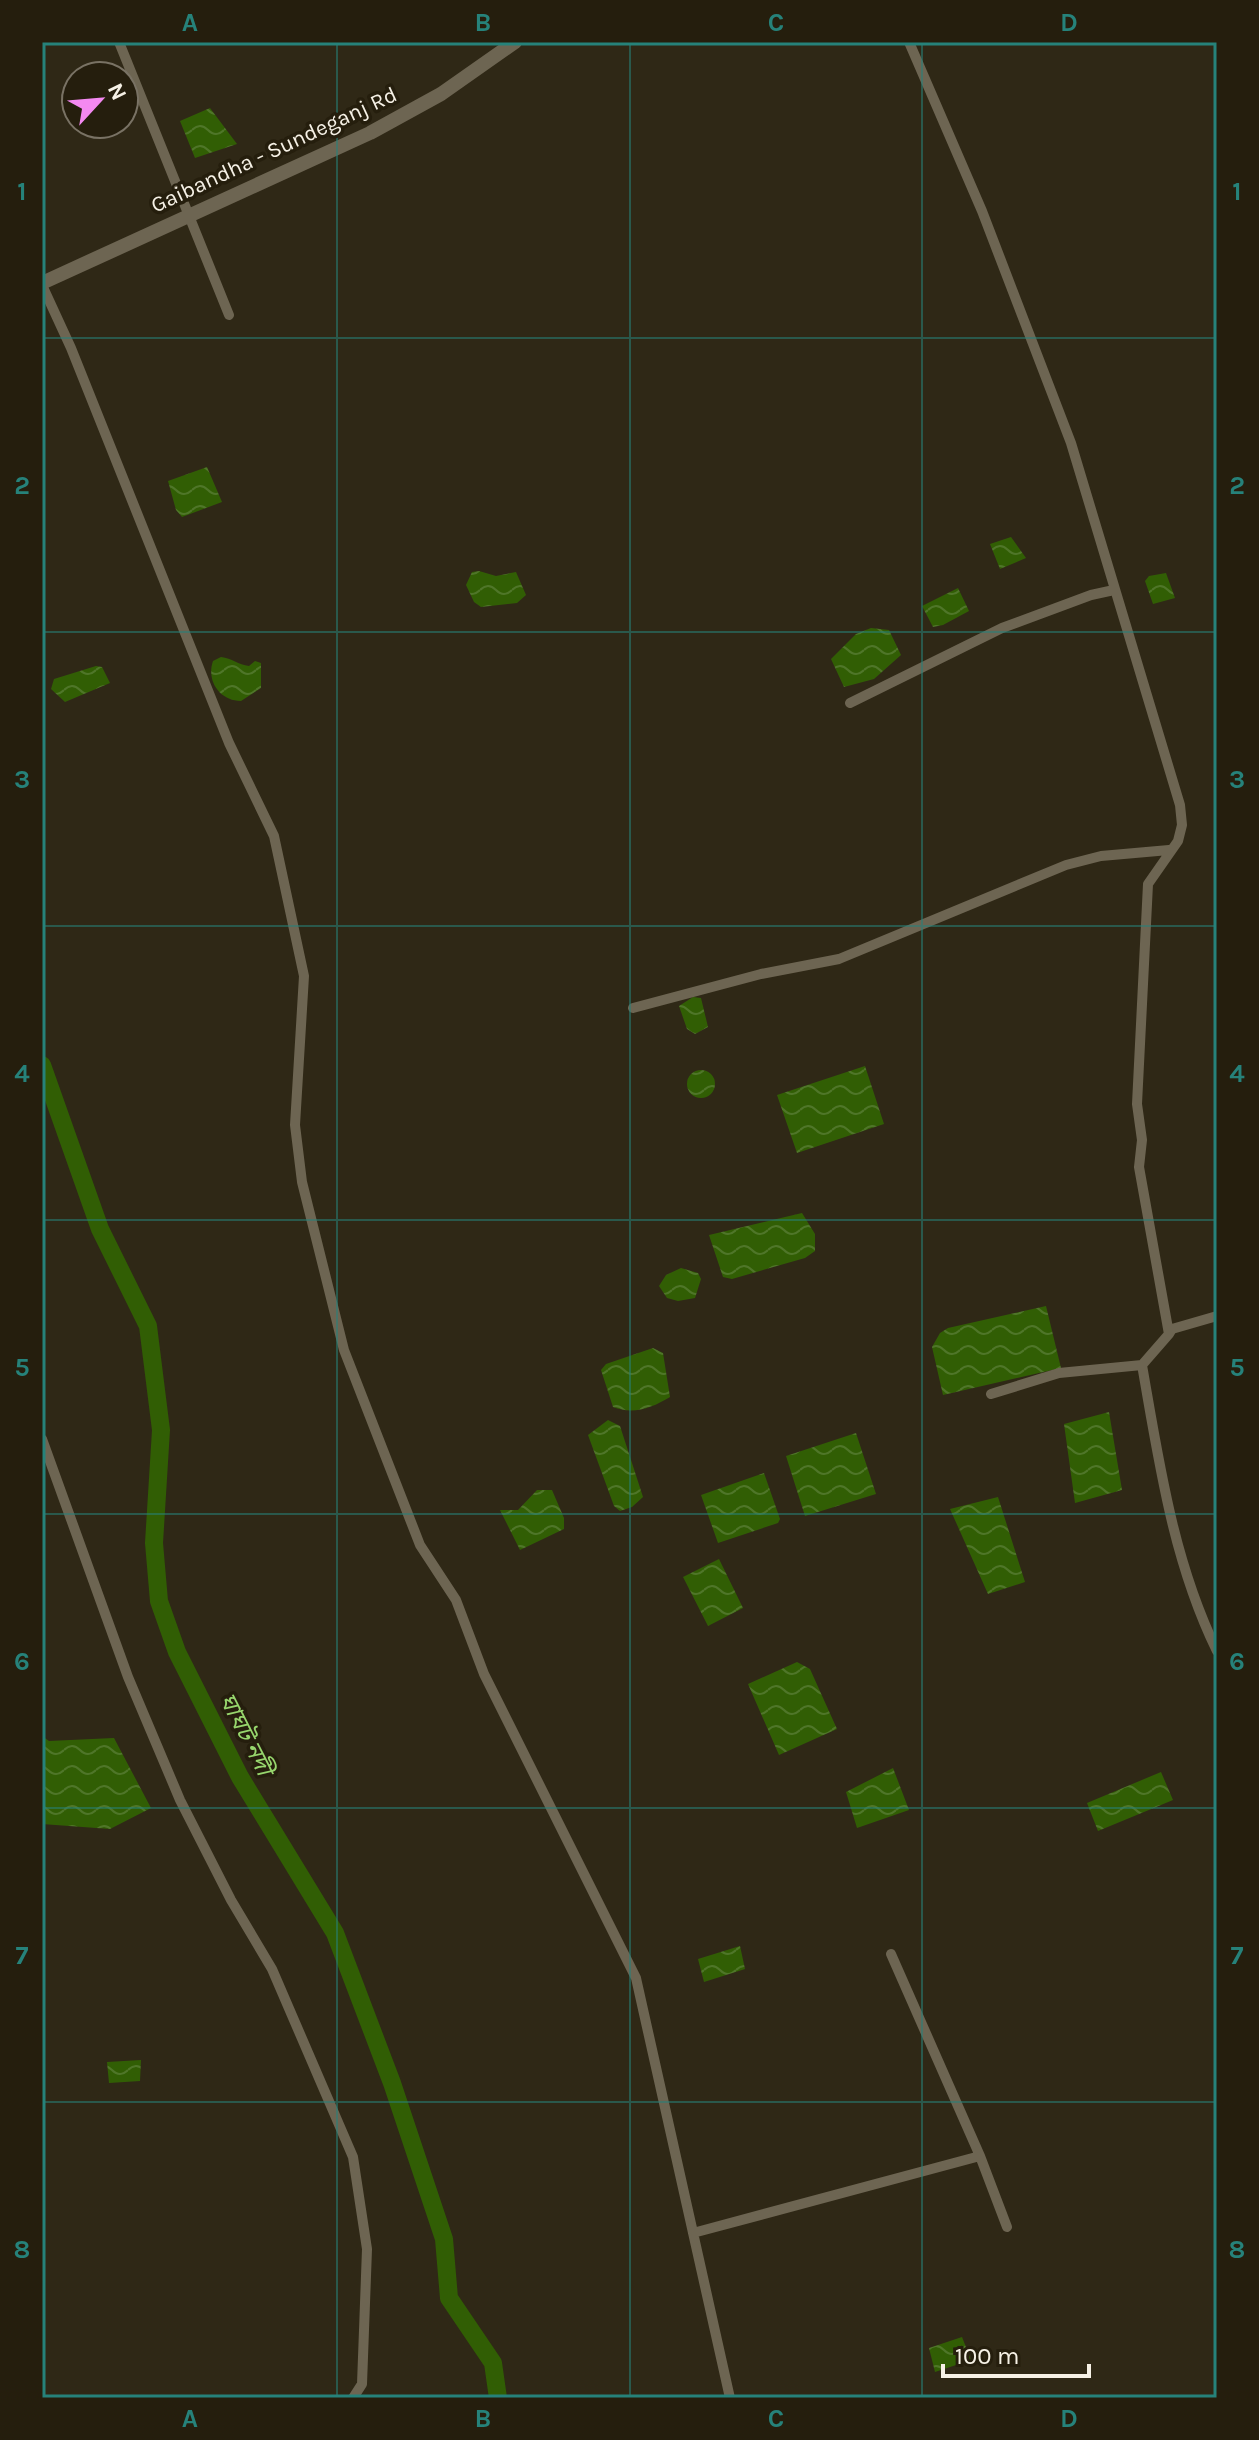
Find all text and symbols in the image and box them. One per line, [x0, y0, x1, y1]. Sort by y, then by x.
text: A [182, 7, 198, 38]
text: B [475, 7, 491, 38]
text: C [768, 7, 784, 38]
text: D [1060, 7, 1078, 38]
north arrow [60, 60, 140, 140]
text: N [102, 79, 132, 104]
street label: Gaibandha - Sundeganj Rd [147, 81, 401, 219]
text: 1 [17, 176, 27, 207]
text: 1 [1232, 176, 1242, 207]
text: 2 [14, 470, 30, 501]
text: 2 [1229, 470, 1245, 501]
text: 3 [14, 764, 30, 795]
text: 3 [1229, 764, 1245, 795]
text: 4 [14, 1058, 30, 1089]
text: 4 [1229, 1058, 1245, 1089]
text: 5 [14, 1352, 30, 1383]
text: 5 [1229, 1352, 1245, 1383]
text: 6 [14, 1646, 30, 1677]
text: 6 [1229, 1646, 1245, 1677]
water label: ঘাঘট নদী [213, 1688, 281, 1784]
text: 7 [16, 1940, 29, 1971]
text: 7 [1231, 1940, 1244, 1971]
text: 8 [14, 2234, 30, 2265]
text: 8 [1229, 2234, 1245, 2265]
scale bar [943, 2328, 1089, 2378]
text: 100 m [955, 2342, 1020, 2370]
text: A [182, 2403, 198, 2434]
text: B [475, 2403, 491, 2434]
text: C [768, 2403, 784, 2434]
text: D [1060, 2403, 1078, 2434]

